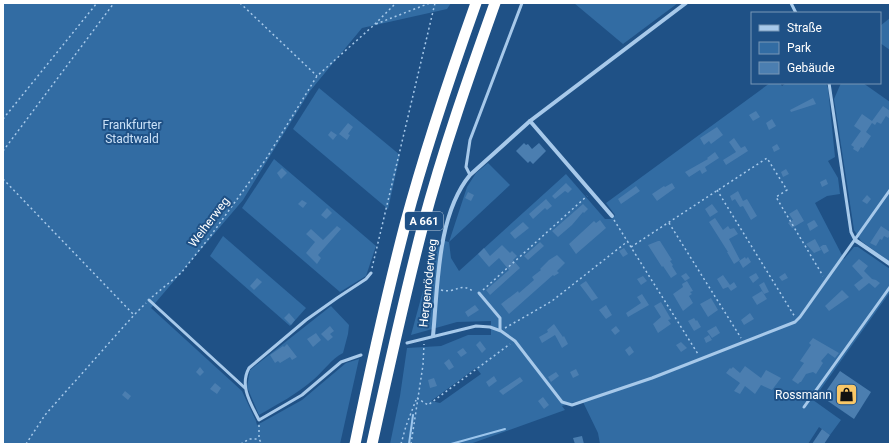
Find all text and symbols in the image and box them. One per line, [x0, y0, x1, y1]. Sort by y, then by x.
legend [751, 12, 881, 84]
text: Straße [787, 21, 822, 35]
text: Park [787, 41, 812, 55]
text: Gebäude [787, 61, 835, 75]
park label: Frankfurter Stadtwald [102, 118, 162, 146]
street label: Weiherweg [186, 194, 232, 250]
road number: A 661 [405, 212, 443, 230]
street label: Hergenröderweg [416, 238, 440, 328]
shop icon: Rossmann [834, 382, 860, 408]
place label: Rossmann [775, 388, 832, 402]

